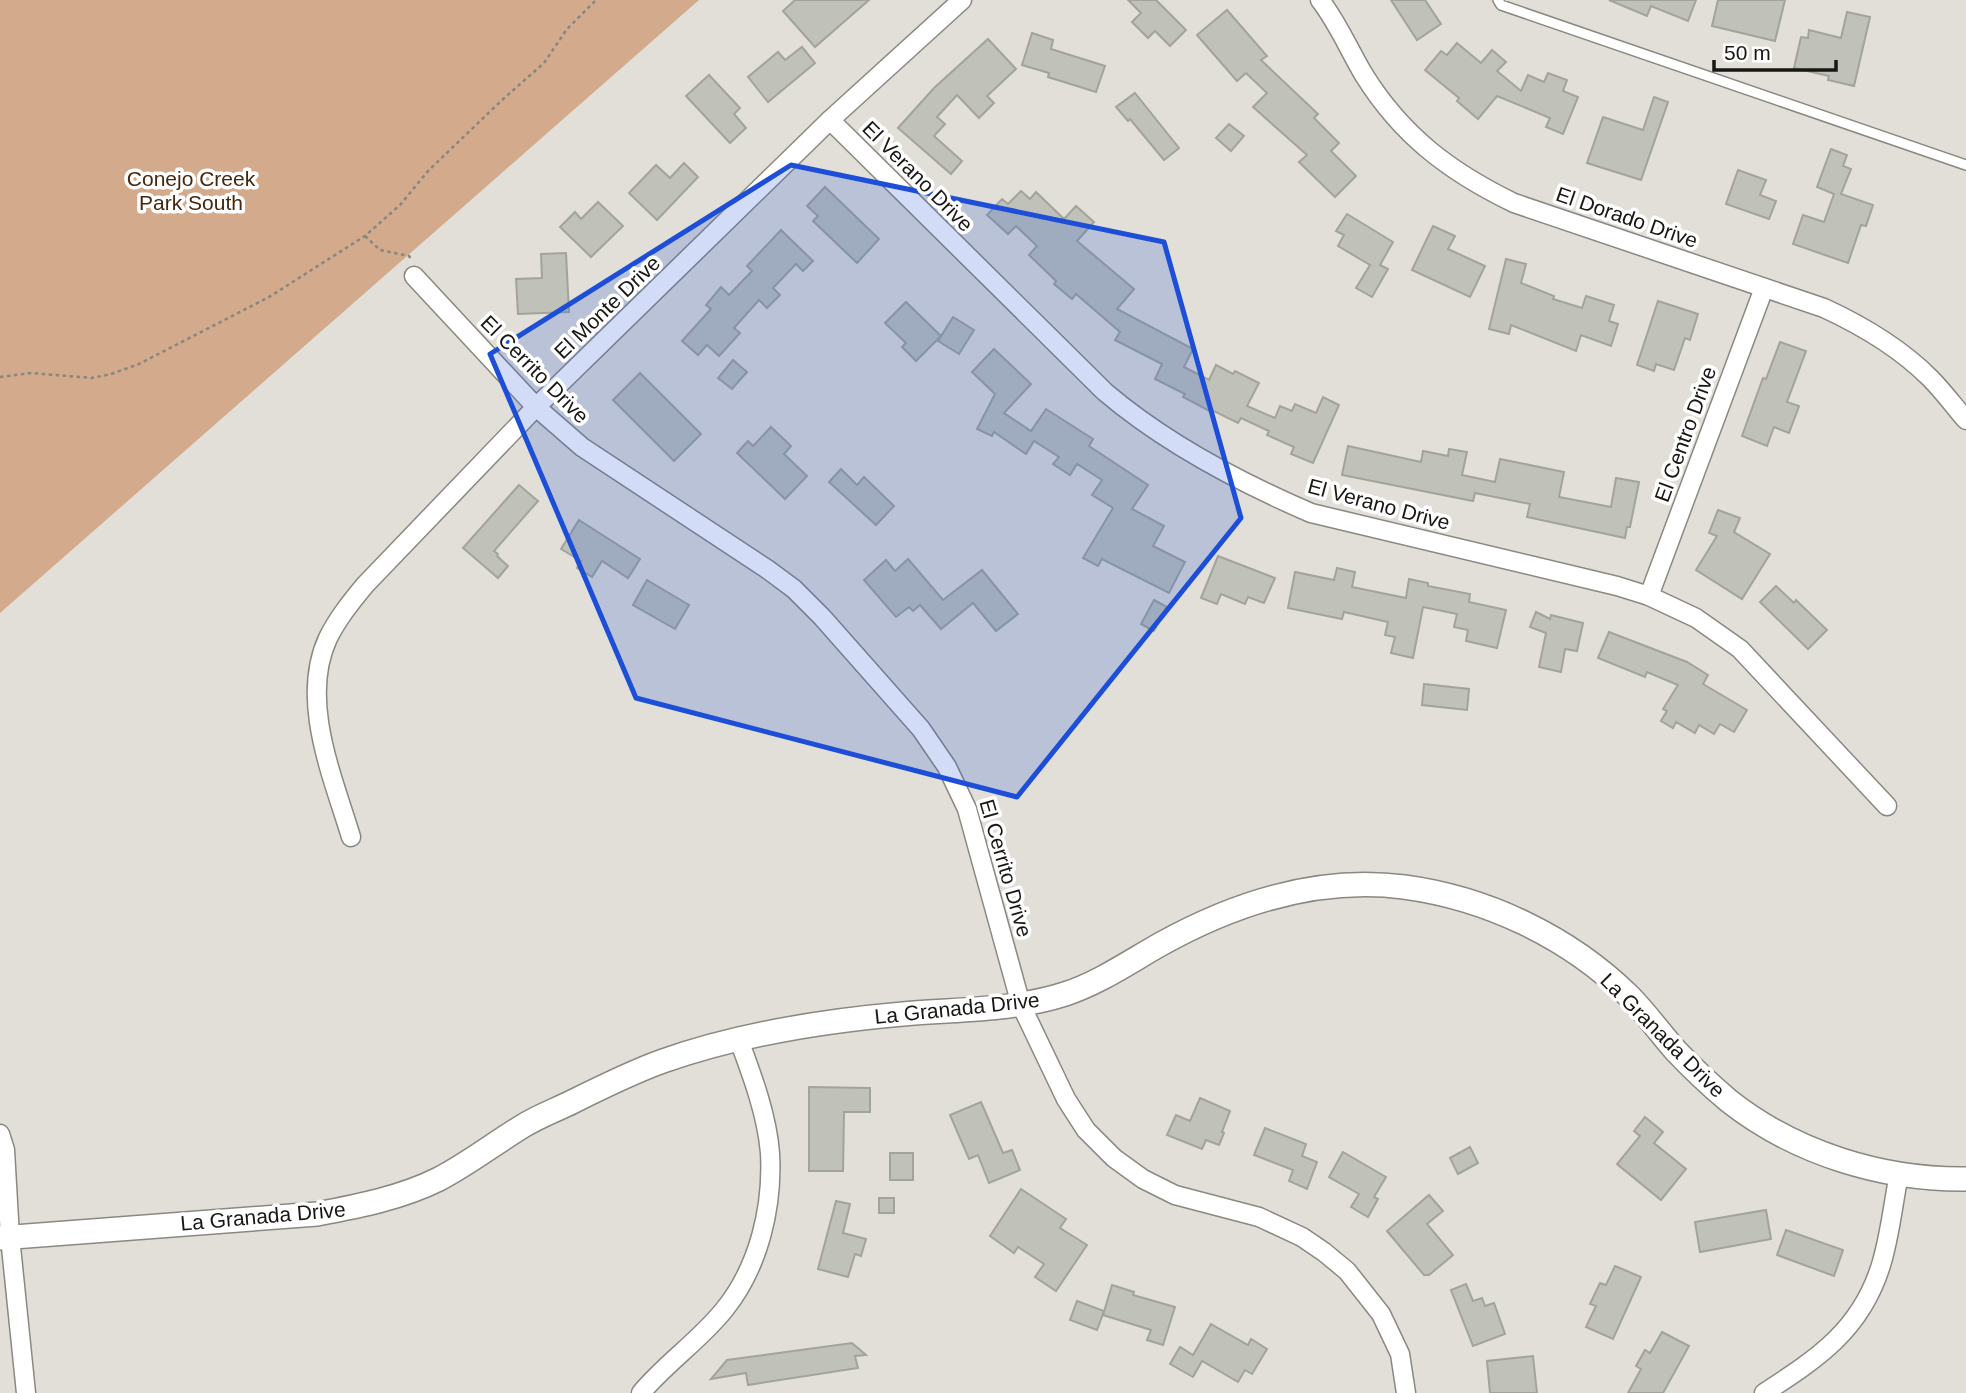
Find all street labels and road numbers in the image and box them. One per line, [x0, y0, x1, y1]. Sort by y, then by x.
street label: El Verano Drive [858, 116, 978, 236]
street label: El Dorado Drive [1553, 182, 1701, 252]
street label: El Monte Drive [549, 251, 665, 363]
street label: El Cerrito Drive [477, 311, 593, 427]
street label: El Centro Drive [1650, 363, 1720, 505]
street label: El Verano Drive [1306, 474, 1452, 534]
street label: El Cerrito Drive [975, 796, 1037, 940]
street label: La Granada Drive [1596, 968, 1730, 1102]
street label: La Granada Drive [873, 988, 1041, 1028]
street label: La Granada Drive [179, 1197, 347, 1235]

